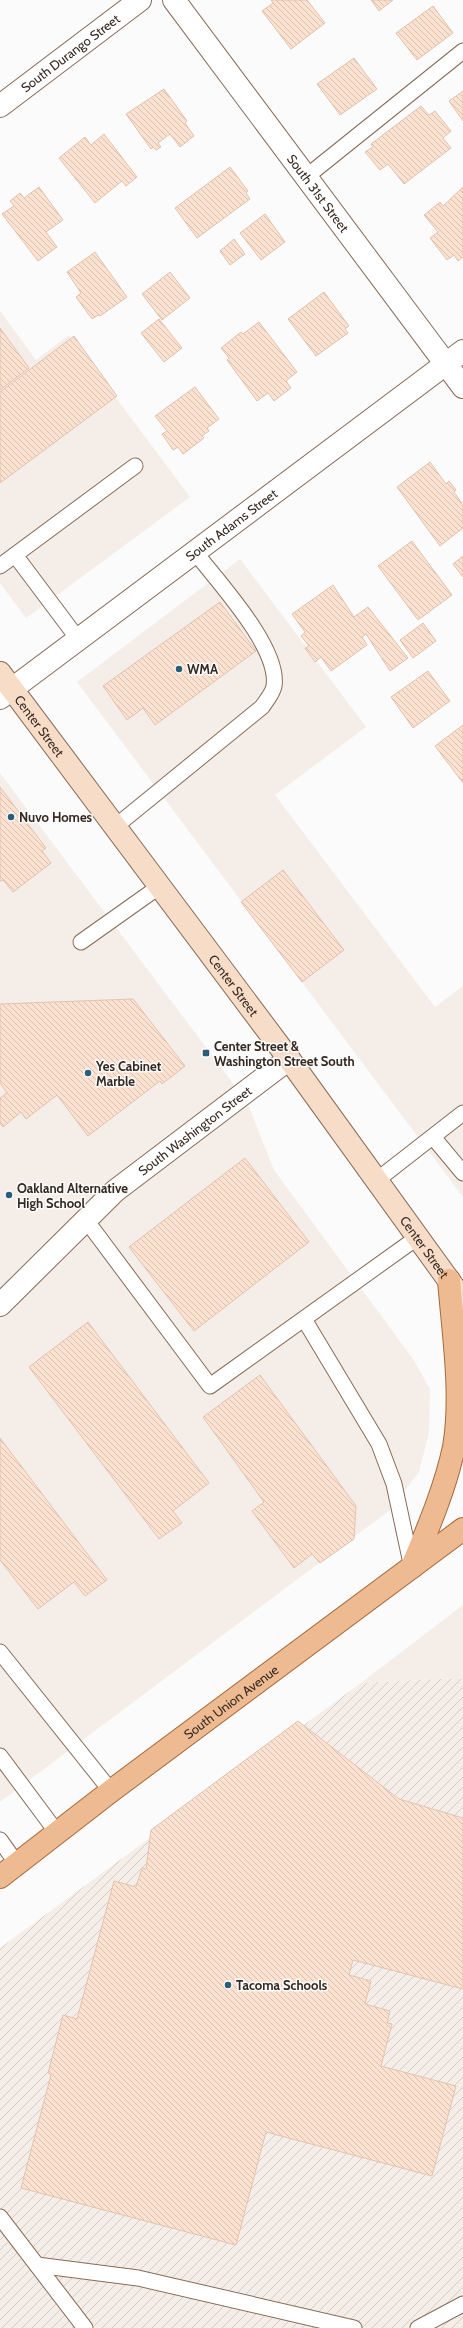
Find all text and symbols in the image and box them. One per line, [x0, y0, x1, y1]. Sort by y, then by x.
street label: South Durango Street [18, 10, 123, 95]
street label: South 31st Street [284, 151, 353, 236]
street label: South Adams Street [182, 485, 281, 564]
place label: WMA [187, 661, 219, 677]
marker: WMA [174, 664, 184, 674]
street label: Center Street [11, 692, 68, 760]
place label: Nuvo Homes [19, 809, 93, 825]
marker: Nuvo Homes [6, 812, 16, 822]
street label: Center Street [205, 951, 262, 1020]
place label: Center Street & Washington Street South [214, 1038, 355, 1069]
marker: Center Street & Washington Street South [201, 1048, 211, 1058]
place label: Yes Cabinet Marble [95, 1058, 162, 1089]
marker: Yes Cabinet Marble [83, 1068, 93, 1078]
street label: South Washington Street [135, 1082, 255, 1179]
place label: Oakland Alternative High School [17, 1180, 128, 1211]
marker: Oakland Alternative High School [4, 1190, 14, 1200]
street label: Center Street [397, 1213, 453, 1282]
street label: South Union Avenue [181, 1661, 282, 1742]
place label: Tacoma Schools [236, 1977, 328, 1993]
marker: Tacoma Schools [223, 1980, 233, 1990]

